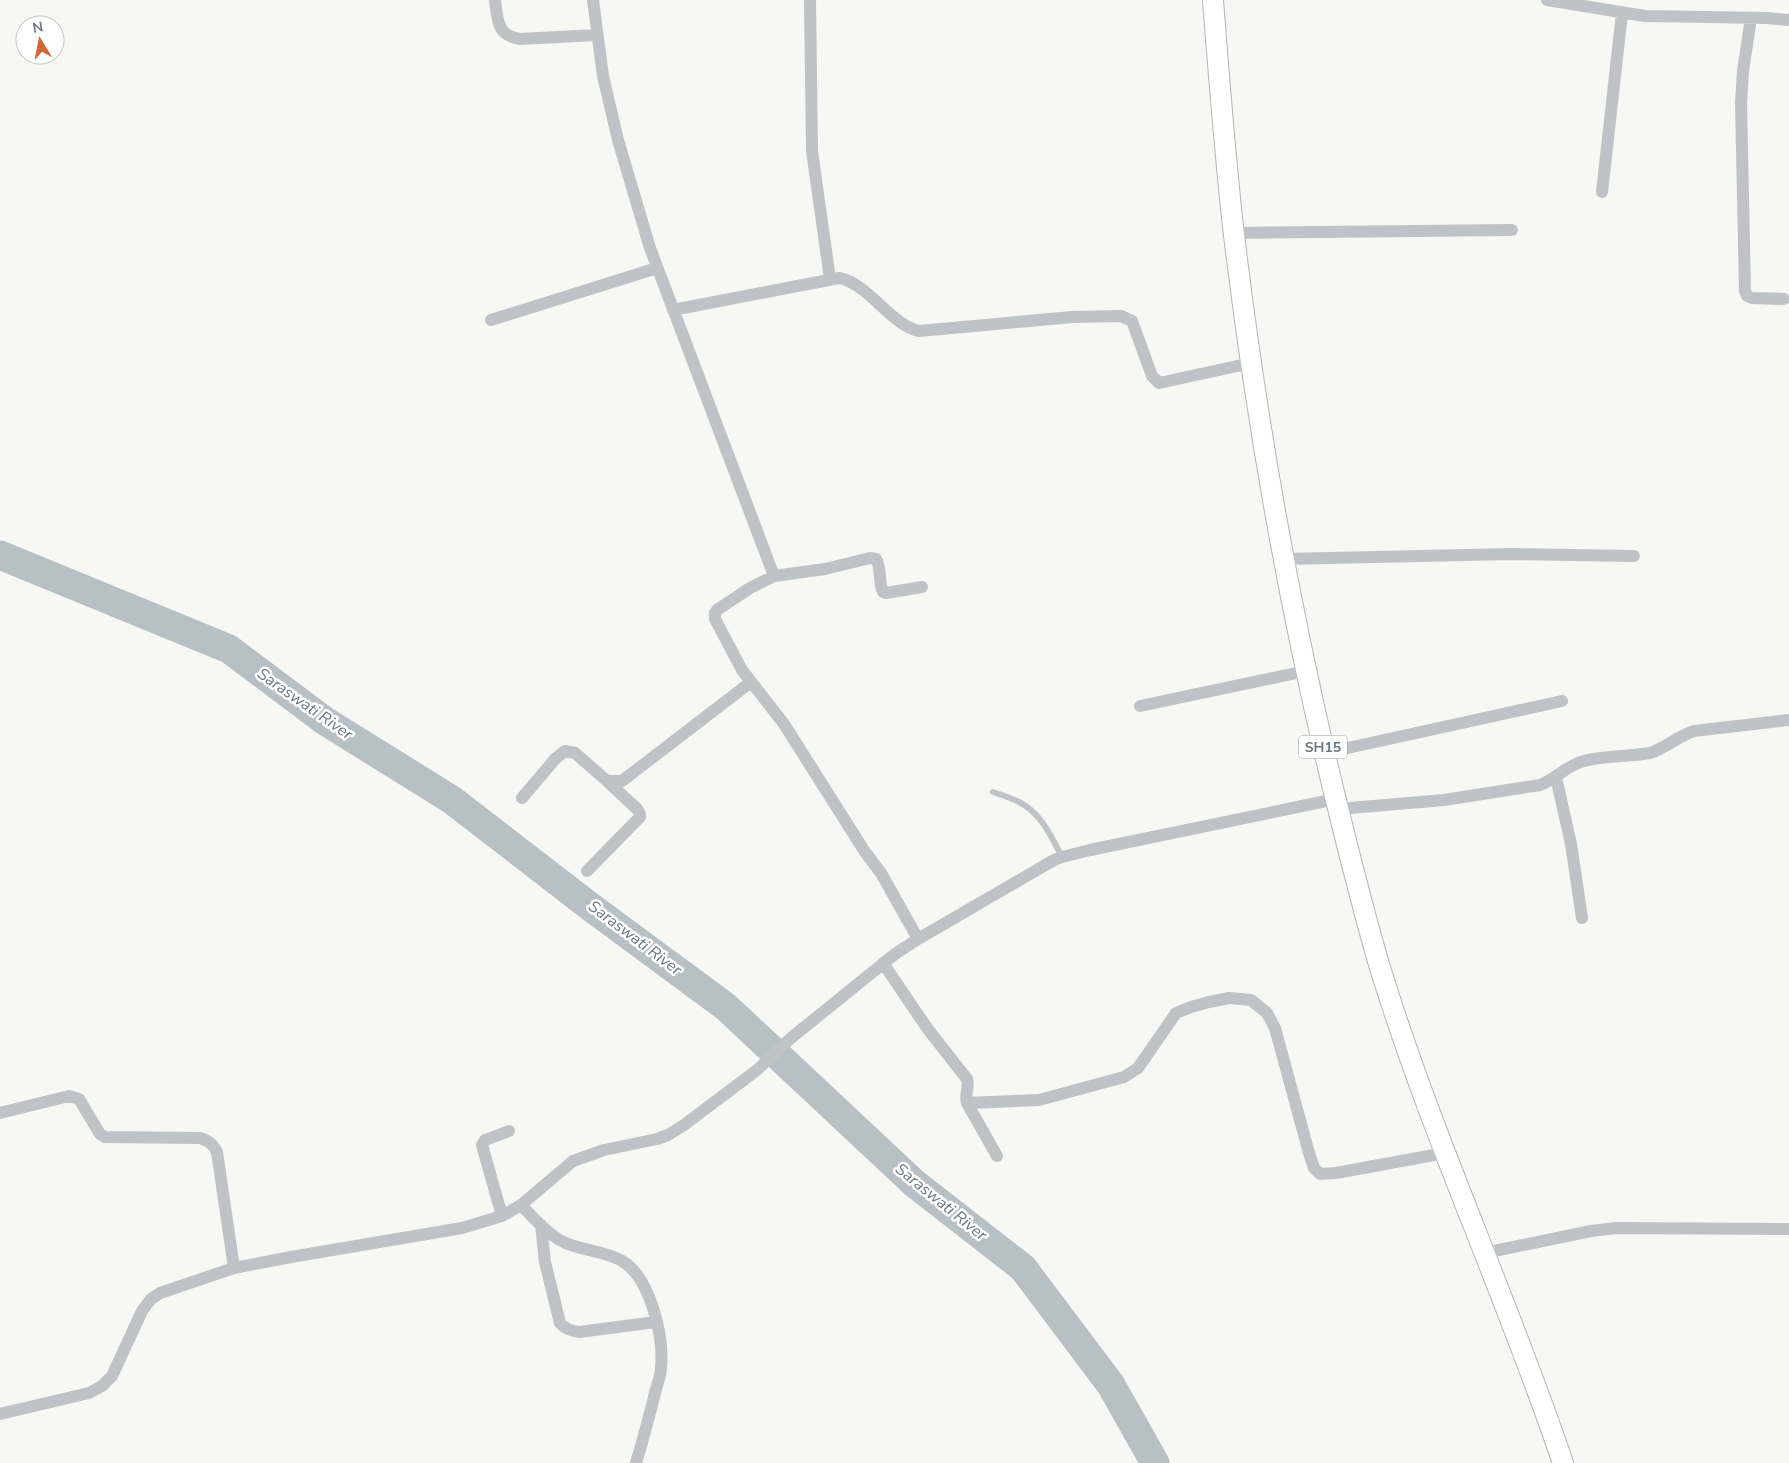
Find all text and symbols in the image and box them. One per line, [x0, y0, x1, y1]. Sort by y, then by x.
north arrow [15, 15, 65, 65]
text: N [31, 17, 45, 38]
water label: Saraswati River [253, 663, 358, 746]
road number: SH15 [1299, 736, 1347, 759]
water label: Saraswati River [584, 896, 687, 981]
water label: Saraswati River [891, 1158, 992, 1247]

